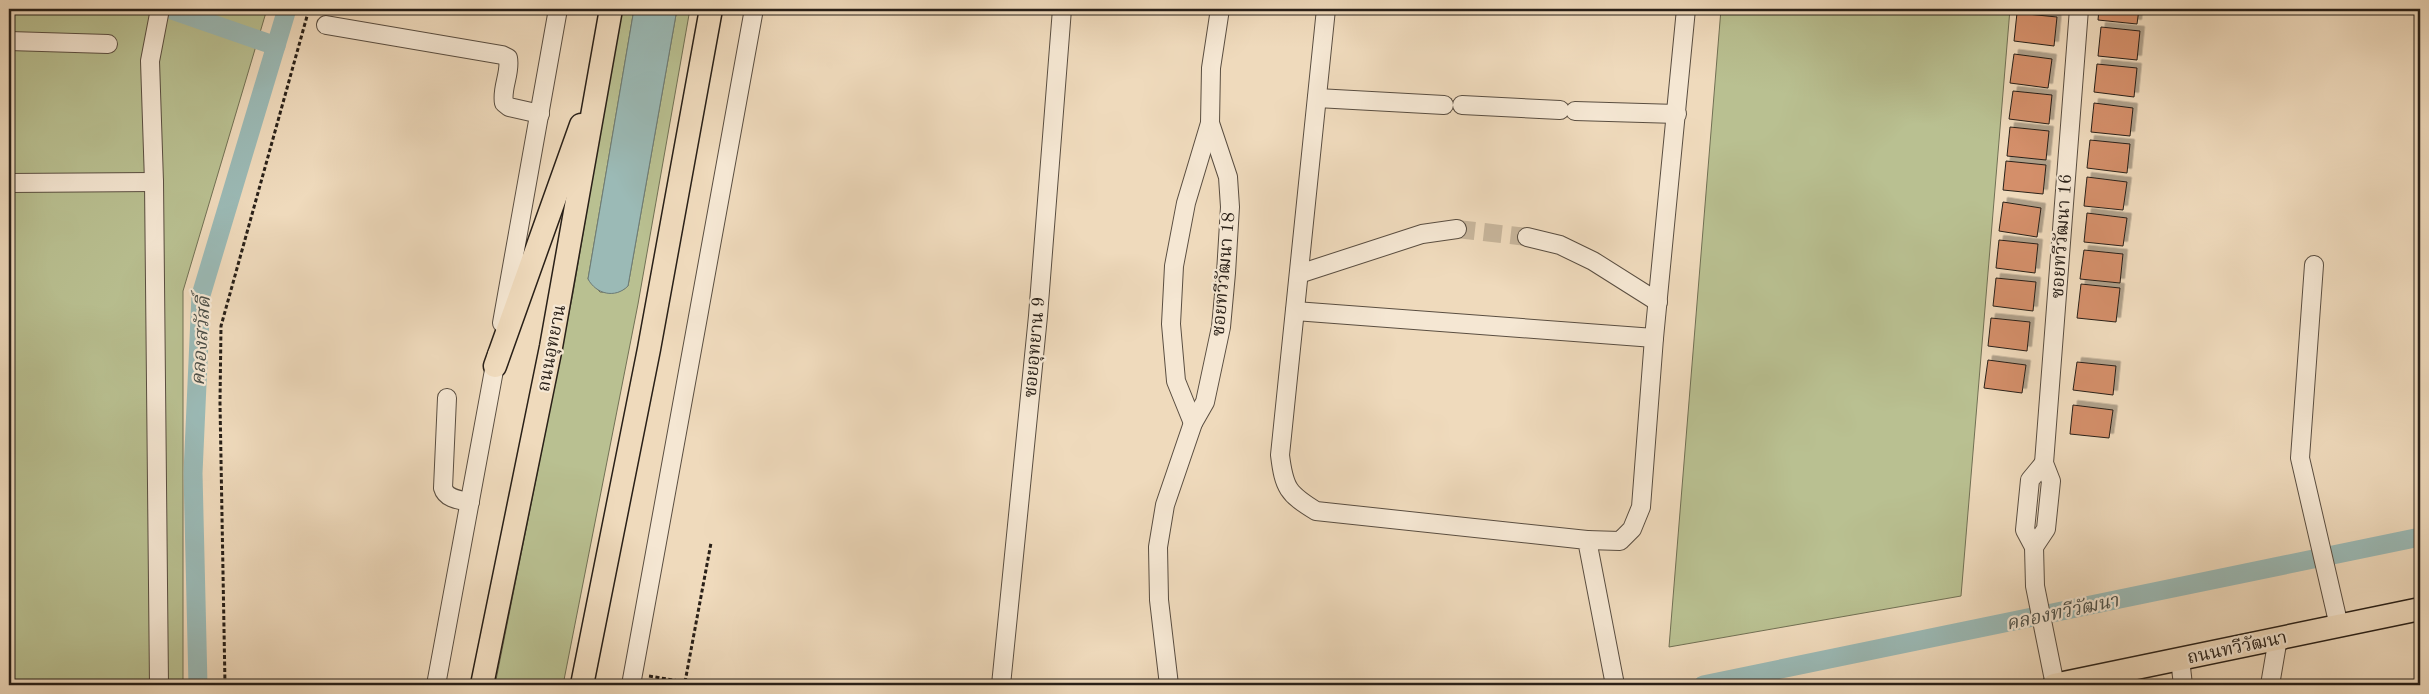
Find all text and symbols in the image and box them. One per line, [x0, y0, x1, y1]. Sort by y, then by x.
street label: ซอยทวีวัฒนา 16 [2048, 173, 2075, 299]
street label: ซอยทวีวัฒนา 18 [1209, 211, 1238, 337]
water label: คลองสวัสดิ์ [183, 289, 216, 386]
street label: ซอยอุทยาน 9 [1022, 296, 1050, 399]
street label: ถนนอุทยาน [535, 303, 571, 394]
water label: คลองทวีวัฒนา [2004, 590, 2121, 635]
street label: ถนนทวีวัฒนา [2185, 628, 2289, 667]

